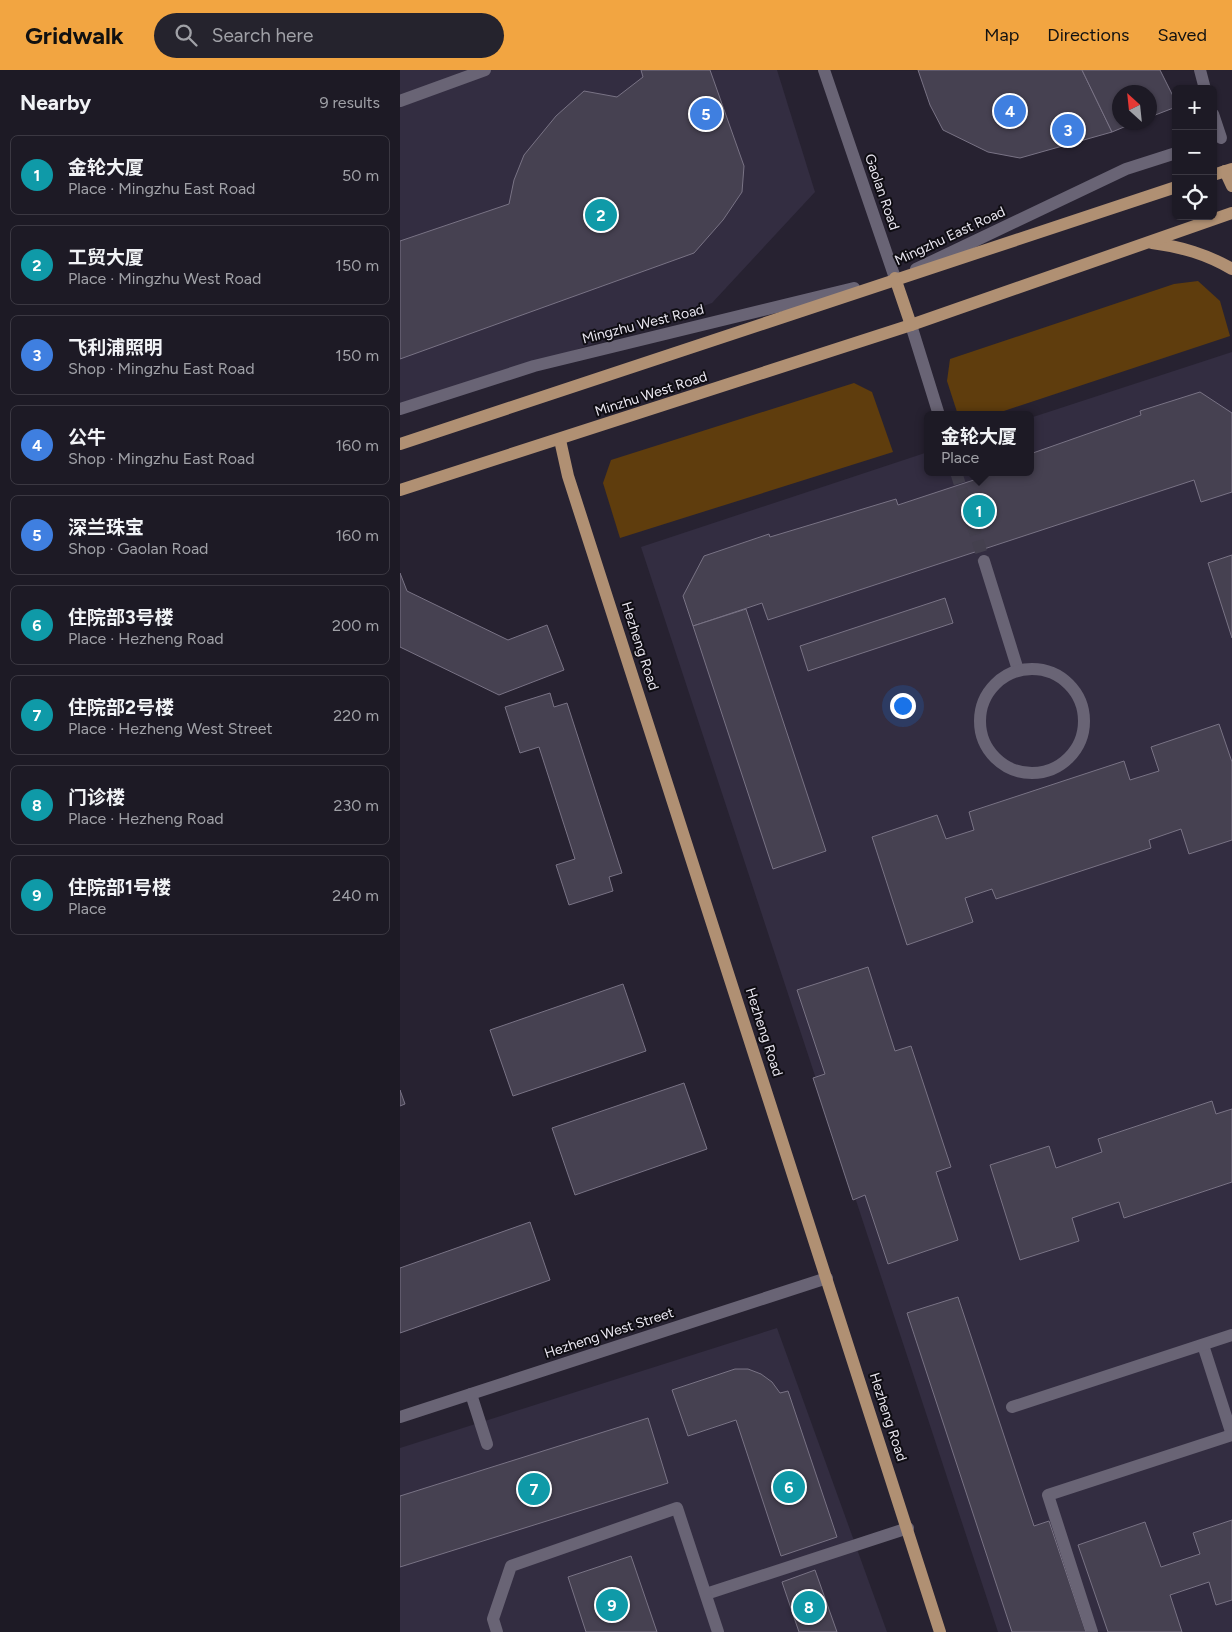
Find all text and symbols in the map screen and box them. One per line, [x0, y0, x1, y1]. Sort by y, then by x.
search box [154, 13, 504, 58]
text: Gridwalk [25, 21, 124, 50]
icon: search [172, 21, 200, 49]
text: Search here [212, 24, 313, 47]
text: Map [984, 24, 1019, 46]
text: Directions [1047, 24, 1129, 46]
text: Saved [1157, 24, 1207, 46]
north arrow [1112, 85, 1157, 130]
map controls [1172, 85, 1217, 220]
button: + [1172, 85, 1217, 130]
text: Nearby [20, 90, 91, 115]
pin: 4 [994, 92, 1026, 130]
text: 9 results [319, 93, 380, 112]
pin: 5 [690, 95, 722, 133]
pin: 3 [1052, 111, 1084, 149]
button: − [1172, 130, 1217, 175]
street label: Gaolan Road [861, 152, 903, 232]
text: 金轮大厦 [68, 156, 144, 179]
text: 1 [34, 166, 40, 185]
text: 50 m [342, 166, 379, 185]
button: locate [1172, 175, 1217, 220]
text: Place · Mingzhu East Road [68, 179, 255, 198]
pin: 2 [585, 196, 617, 234]
street label: Mingzhu East Road [892, 203, 1008, 269]
text: 工贸大厦 [68, 246, 144, 269]
text: 2 [32, 256, 42, 275]
text: 150 m [335, 256, 379, 275]
text: Place · Mingzhu West Road [68, 269, 261, 288]
street label: Mingzhu West Road [580, 301, 706, 347]
text: 飞利浦照明 [68, 336, 163, 359]
text: 3 [33, 346, 41, 365]
text: 150 m [335, 346, 379, 365]
text: Shop · Mingzhu East Road [68, 359, 255, 378]
street label: Minzhu West Road [593, 368, 709, 420]
popup [924, 411, 1034, 476]
text: 金轮大厦 [941, 425, 1017, 448]
text: 公牛 [68, 426, 106, 449]
text: 4 [32, 436, 42, 455]
text: 160 m [336, 436, 379, 455]
text: Place [941, 448, 979, 467]
text: Shop · Mingzhu East Road [68, 449, 255, 468]
pin: 1 [963, 492, 995, 530]
text: 深兰珠宝 [68, 516, 144, 539]
text: 5 [32, 526, 42, 545]
text: 160 m [336, 526, 379, 545]
text: Shop · Gaolan Road [68, 539, 208, 558]
street label: Hezheng Road [618, 600, 662, 692]
text: 住院部3号楼 [68, 606, 174, 629]
text: 6 [32, 616, 42, 635]
text: 200 m [332, 616, 379, 635]
text: Place · Hezheng Road [68, 629, 224, 648]
your location [890, 693, 916, 719]
text: 住院部2号楼 [68, 696, 174, 719]
text: 7 [33, 706, 41, 725]
text: 220 m [333, 706, 379, 725]
text: Place · Hezheng West Street [68, 719, 273, 738]
text: 门诊楼 [68, 786, 125, 809]
text: 8 [32, 796, 42, 815]
text: 230 m [334, 796, 379, 815]
text: Place · Hezheng Road [68, 809, 224, 828]
text: 住院部1号楼 [68, 876, 171, 899]
text: 9 [32, 886, 42, 905]
text: 240 m [332, 886, 379, 905]
text: Place [68, 899, 106, 918]
street label: Hezheng Road [742, 986, 786, 1078]
street label: Hezheng West Street [542, 1304, 676, 1362]
street label: Hezheng Road [866, 1371, 910, 1463]
pin: 6 [773, 1468, 805, 1506]
pin: 7 [518, 1470, 550, 1508]
pin: 9 [596, 1586, 628, 1624]
pin: 8 [793, 1588, 825, 1626]

